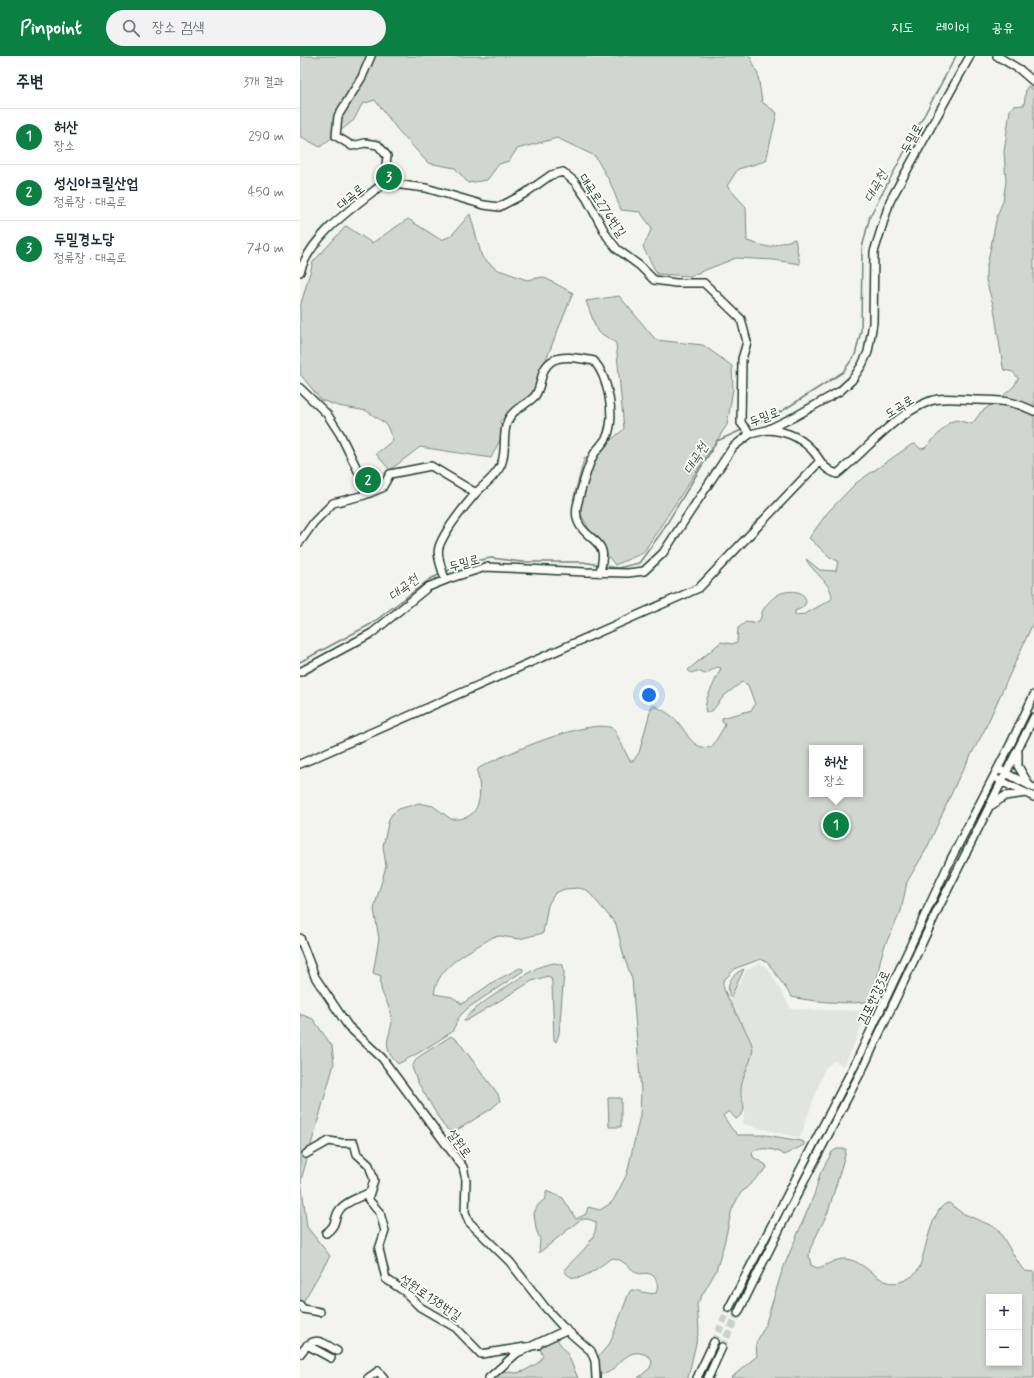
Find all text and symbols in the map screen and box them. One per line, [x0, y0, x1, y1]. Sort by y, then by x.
search box [106, 10, 386, 46]
text: Pinpoint [20, 16, 82, 41]
icon: search [120, 17, 142, 39]
text: 장소 검색 [152, 18, 204, 38]
text: 지도 [891, 19, 914, 37]
text: 레이어 [936, 19, 969, 37]
text: 공유 [991, 19, 1014, 37]
text: 주변 [16, 71, 43, 93]
text: 3개 결과 [243, 74, 284, 91]
text: 허산 [54, 118, 78, 138]
street label: 두밀로 [897, 121, 927, 157]
text: 1 [26, 128, 32, 145]
text: 290 m [248, 128, 284, 145]
text: 장소 [54, 138, 75, 155]
pin: 3 [376, 162, 402, 192]
water label: 대곡천 [860, 166, 893, 206]
street label: 대곡로276번길 [574, 171, 629, 241]
text: 성신아크릴산업 [54, 174, 139, 194]
street label: 대곡로 [333, 181, 368, 214]
text: 2 [26, 184, 32, 201]
text: 450 m [248, 184, 284, 201]
text: 정류장 · 대곡로 [54, 194, 127, 211]
text: 두밀경노당 [54, 230, 114, 250]
text: 3 [26, 240, 32, 257]
text: 740 m [247, 240, 284, 257]
text: 정류장 · 대곡로 [54, 250, 127, 267]
street label: 도곡로 [882, 392, 918, 423]
street label: 두밀로 [747, 404, 782, 431]
water label: 대곡천 [679, 438, 713, 478]
pin: 2 [355, 465, 381, 495]
street label: 두밀로 [447, 551, 482, 576]
water label: 대곡천 [385, 569, 424, 605]
your location [639, 685, 659, 705]
popup [809, 745, 863, 797]
text: 허산 [824, 753, 848, 773]
text: 장소 [824, 773, 845, 790]
pin: 1 [823, 810, 849, 840]
street label: 김포한강3로 [854, 968, 894, 1028]
street label: 설원로 [443, 1126, 475, 1162]
street label: 설원로138번길 [396, 1271, 464, 1325]
map controls [986, 1294, 1022, 1366]
button: + [986, 1294, 1022, 1330]
button: − [986, 1330, 1022, 1366]

